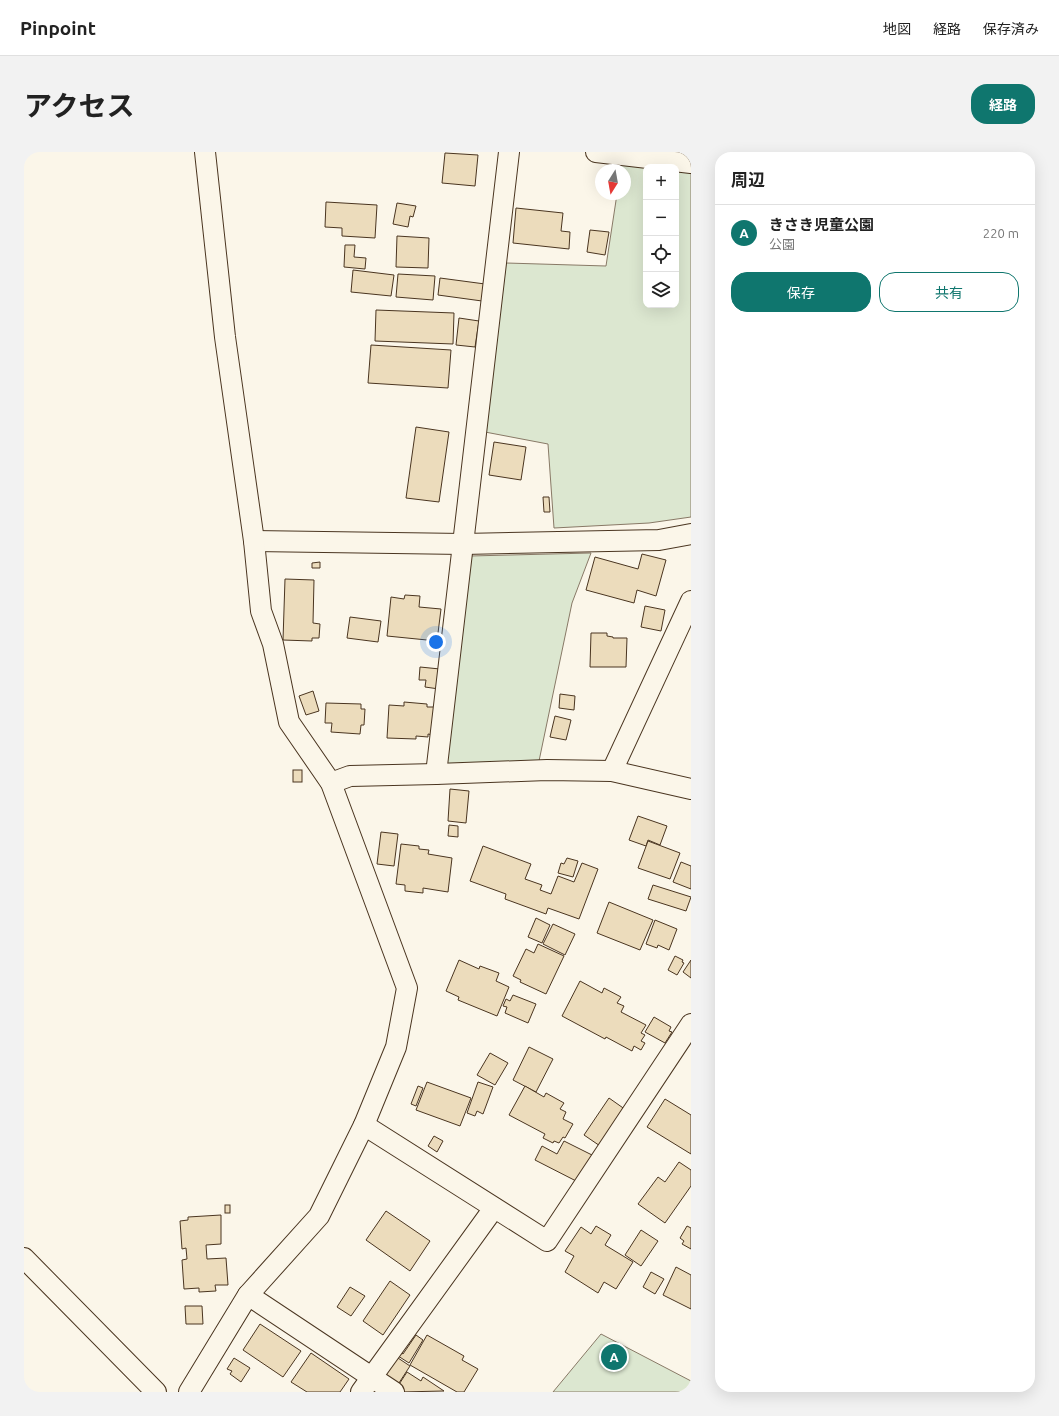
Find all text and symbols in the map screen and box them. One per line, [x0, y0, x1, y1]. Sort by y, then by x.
text: Pinpoint [20, 17, 96, 39]
text: 地図 [883, 21, 911, 37]
text: 経路 [933, 21, 961, 37]
text: 保存済み [983, 21, 1039, 37]
button: 経路 [971, 84, 1035, 124]
text: アクセス [24, 90, 135, 121]
north arrow [595, 164, 631, 200]
map controls [643, 164, 679, 308]
button: + [643, 164, 679, 200]
text: 周辺 [731, 170, 765, 189]
button: − [643, 200, 679, 236]
text: きさき児童公園 [769, 216, 874, 233]
text: A [739, 226, 749, 240]
text: 220 m [983, 226, 1019, 240]
button: locate [643, 236, 679, 272]
text: 公園 [769, 237, 795, 251]
button: layers [643, 272, 679, 308]
button: 保存 [731, 272, 871, 312]
button: 共有 [879, 272, 1019, 312]
your location [426, 632, 446, 652]
pin: A [601, 1342, 627, 1372]

